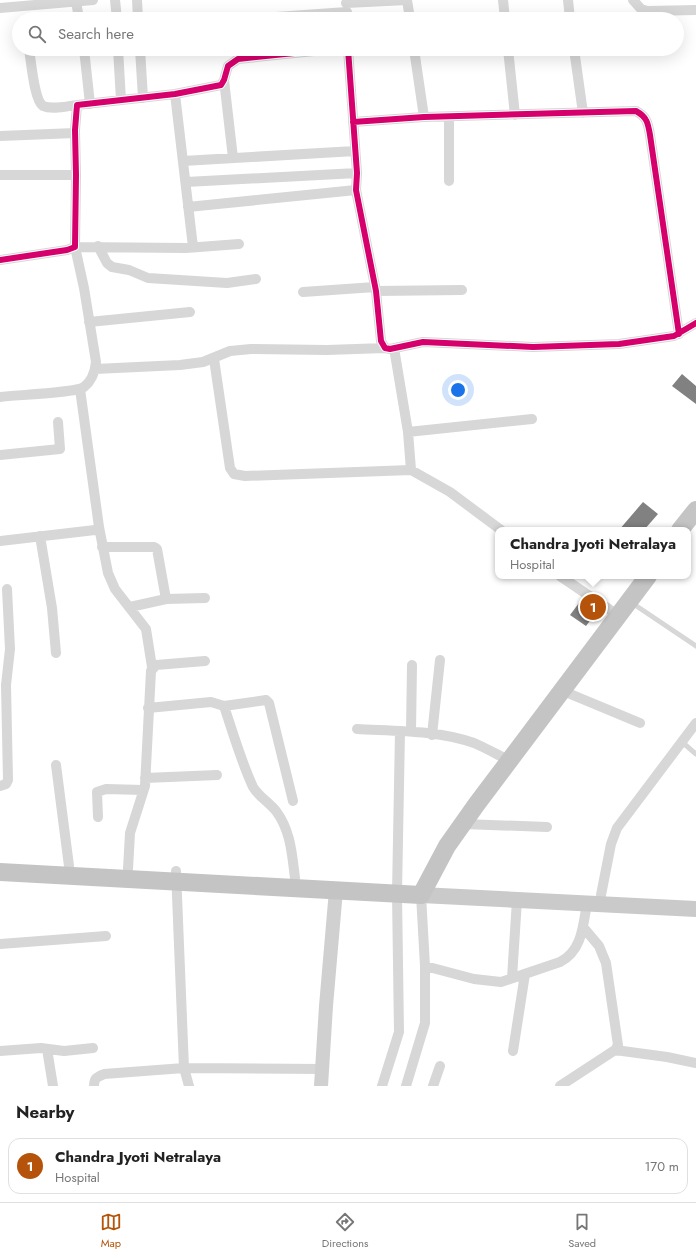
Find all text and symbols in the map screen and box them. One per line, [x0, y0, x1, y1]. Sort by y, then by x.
search box [12, 12, 684, 56]
icon: search [26, 23, 48, 45]
text: Search here [58, 23, 134, 45]
your location [448, 380, 468, 400]
popup [495, 527, 691, 579]
text: Chandra Jyoti Netralaya [510, 533, 676, 555]
text: Hospital [510, 555, 555, 574]
pin: 1 [580, 592, 606, 622]
text: Nearby [16, 1100, 74, 1124]
text: Chandra Jyoti Netralaya [55, 1146, 221, 1168]
text: 1 [27, 1157, 33, 1176]
text: 170 m [644, 1157, 679, 1176]
text: Hospital [55, 1168, 100, 1187]
tab: Map [100, 1211, 122, 1251]
tab: Directions [322, 1211, 368, 1251]
tab: Saved [568, 1211, 596, 1251]

